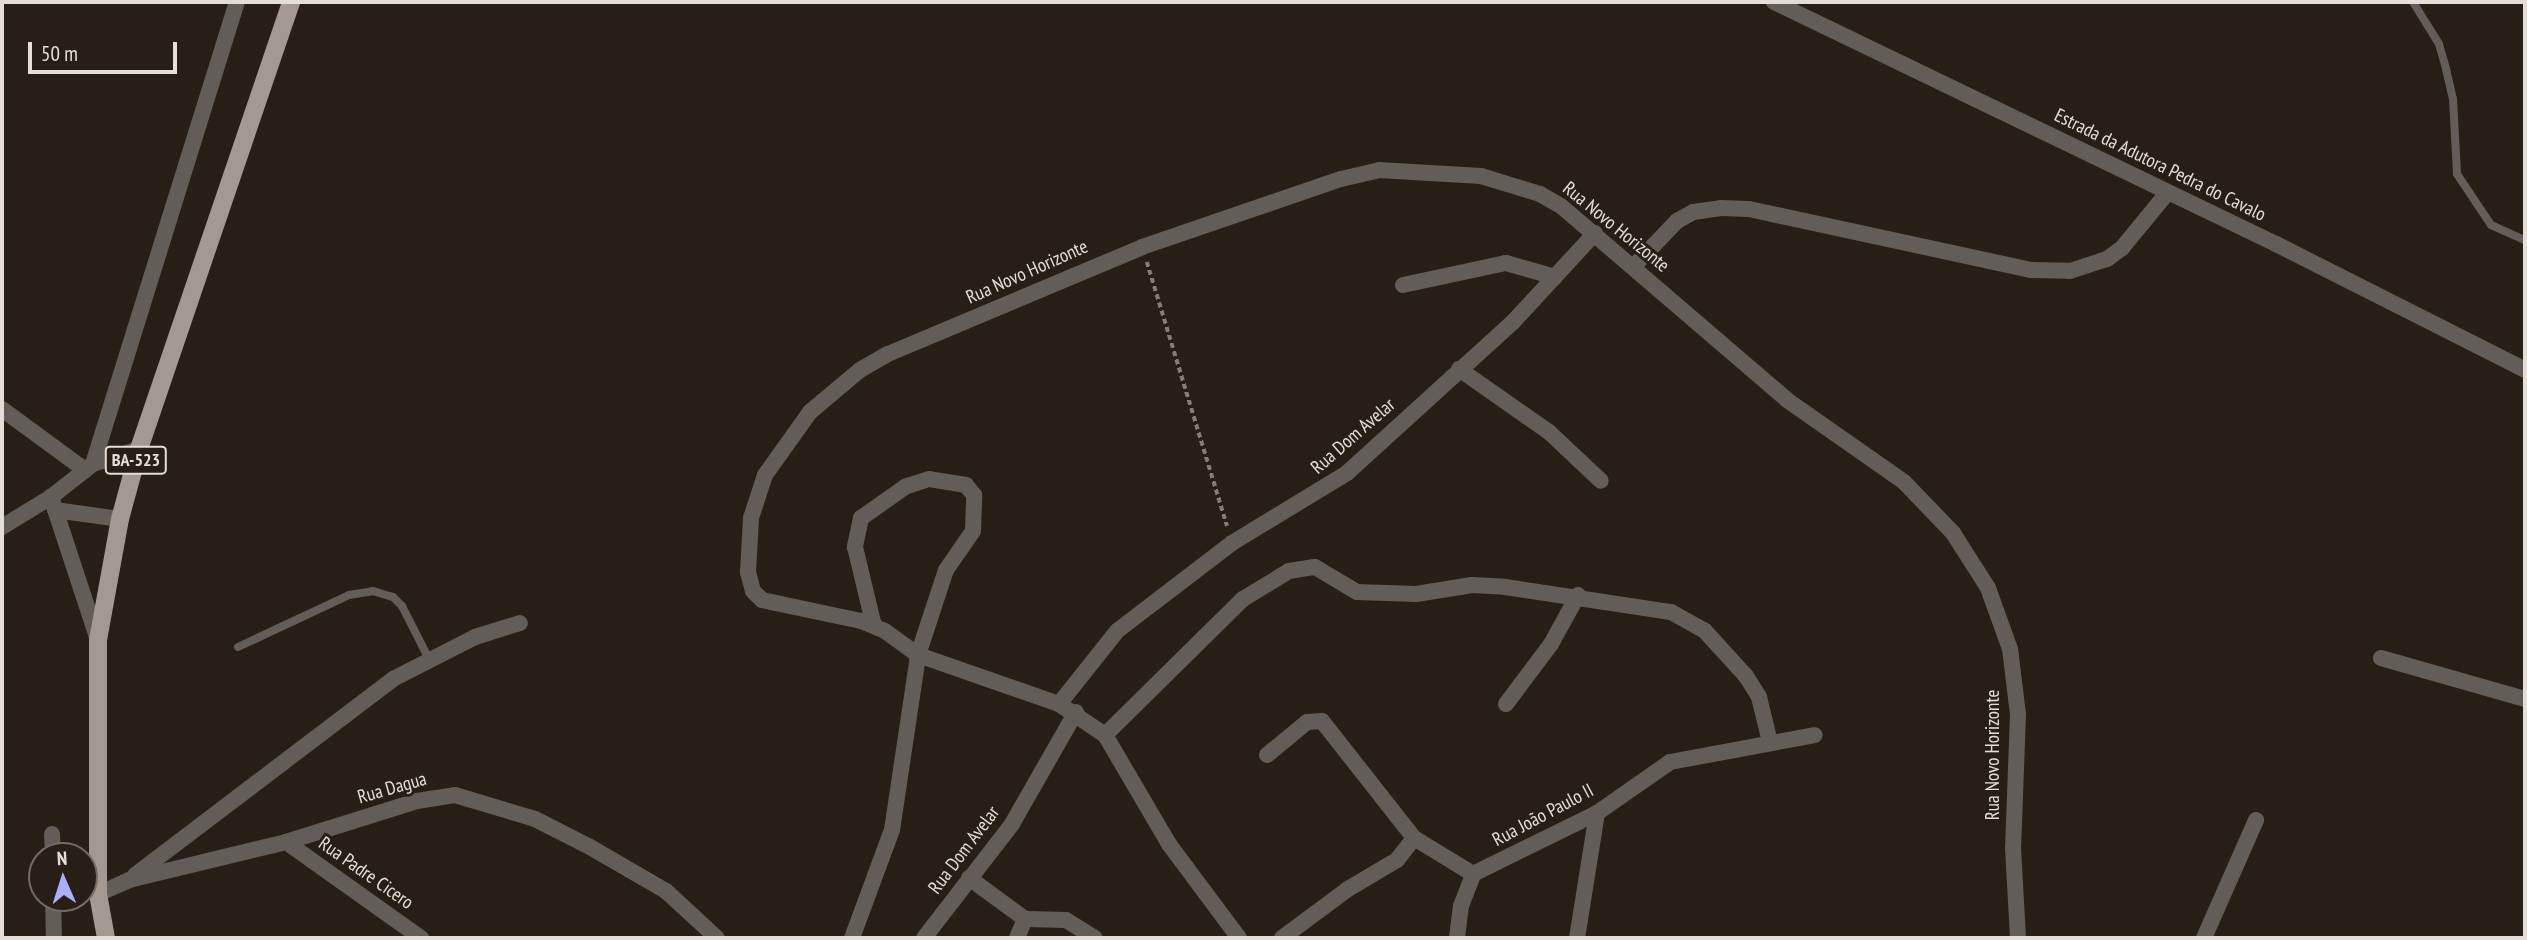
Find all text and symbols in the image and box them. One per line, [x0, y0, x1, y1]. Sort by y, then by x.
scale bar [32, 28, 180, 72]
text: 50 m [41, 40, 78, 67]
street label: Estrada da Adutora Pedra do Cavalo [2050, 104, 2270, 226]
street label: Rua Novo Horizonte [1558, 177, 1674, 277]
street label: Rua Novo Horizonte [963, 235, 1091, 309]
street label: Rua Dom Avelar [1306, 393, 1400, 479]
road number: BA-523 [104, 446, 168, 474]
street label: Rua Novo Horizonte [1982, 690, 2004, 820]
street label: Rua Dagua [355, 767, 429, 809]
street label: Rua João Paulo II [1489, 779, 1597, 851]
street label: Rua Dom Avelar [923, 801, 1005, 899]
street label: Rua Padre Cicero [314, 832, 418, 914]
north arrow [28, 842, 98, 912]
text: N [56, 846, 68, 870]

